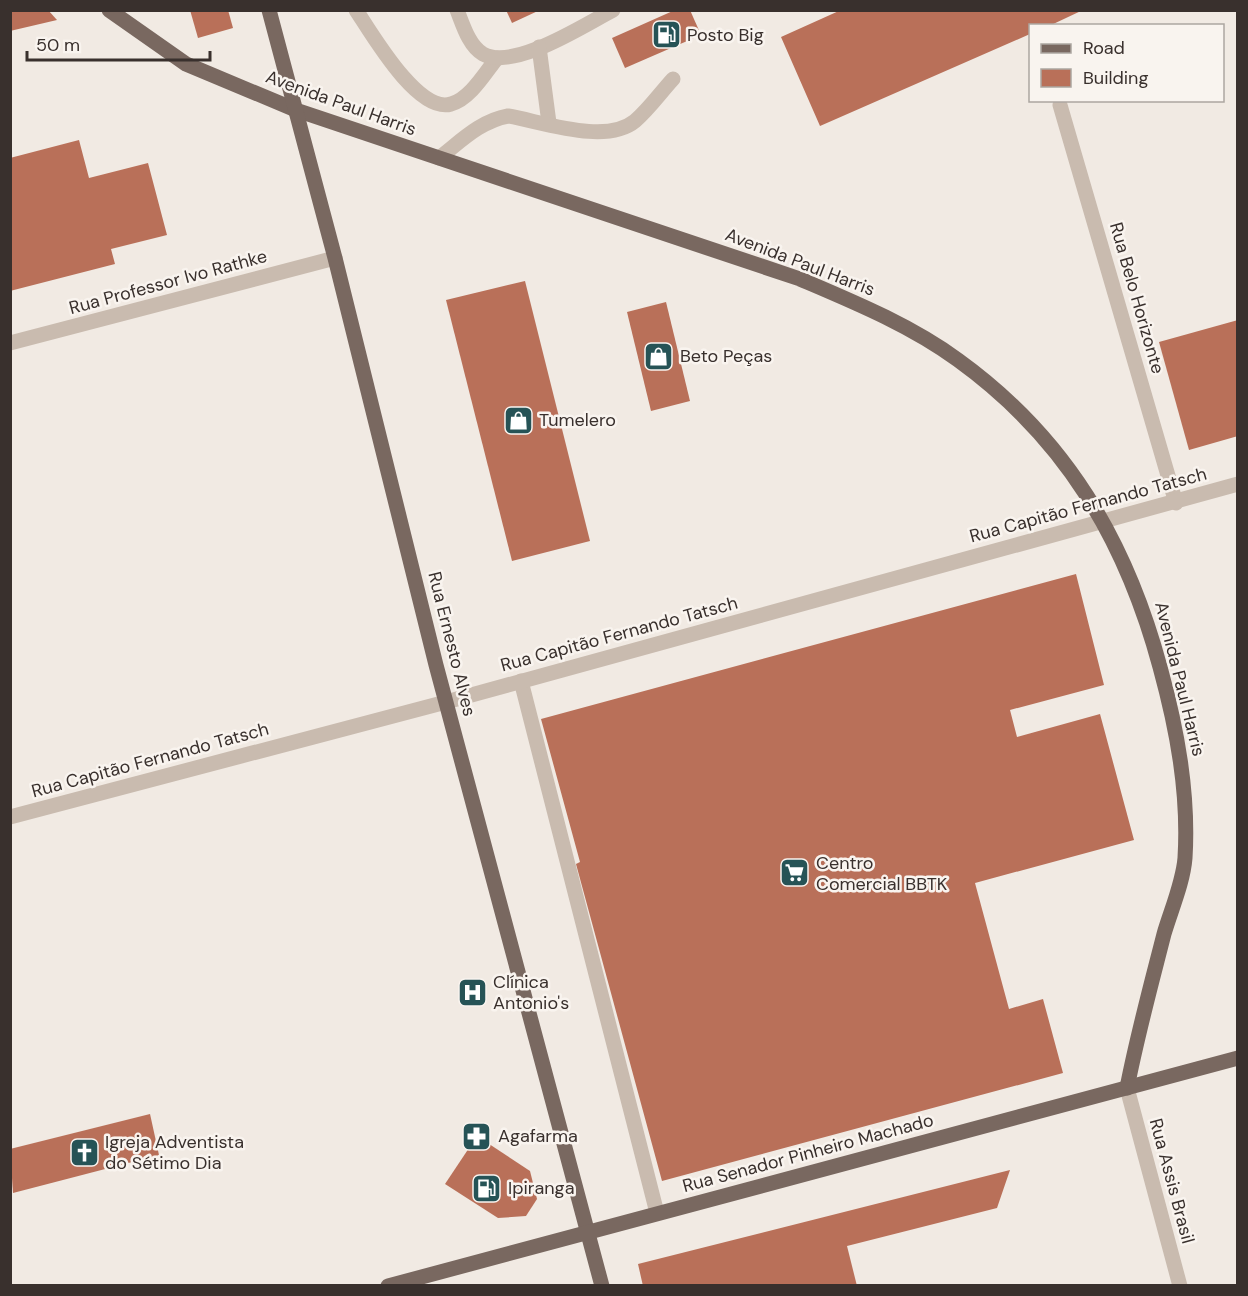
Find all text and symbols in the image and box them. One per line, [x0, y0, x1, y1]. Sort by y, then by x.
fuel station icon: Posto Big [650, 19, 682, 51]
place label: Posto Big [687, 23, 764, 47]
scale bar [27, 24, 210, 62]
legend [1029, 24, 1224, 102]
text: 50 m [36, 33, 80, 57]
text: Road [1083, 36, 1125, 60]
street label: Avenida Paul Harris [262, 65, 420, 141]
text: Building [1083, 66, 1148, 90]
street label: Rua Belo Horizonte [1104, 220, 1170, 376]
street label: Avenida Paul Harris [722, 222, 878, 302]
street label: Rua Professor Ivo Rathke [66, 244, 270, 320]
shop icon: Beto Peças [643, 340, 675, 372]
place label: Beto Peças [680, 344, 772, 368]
shop icon: Tumelero [502, 404, 534, 436]
place label: Tumelero [539, 408, 616, 432]
street label: Rua Capitão Fernando Tatsch [967, 462, 1209, 548]
street label: Rua Ernesto Alves [422, 569, 482, 719]
street label: Rua Capitão Fernando Tatsch [498, 591, 740, 677]
street label: Avenida Paul Harris [1149, 599, 1211, 759]
street label: Rua Capitão Fernando Tatsch [29, 717, 271, 803]
place label: Centro Comercial BBTK [816, 851, 948, 896]
supermarket icon: Centro Comercial BBTK [779, 857, 811, 889]
place label: Clínica Antonio's [493, 970, 569, 1015]
hospital icon: Clínica Antonio's [456, 976, 488, 1008]
street label: Rua Senador Pinheiro Machado [680, 1108, 936, 1198]
street label: Rua Assis Brasil [1144, 1116, 1200, 1246]
pharmacy icon: Agafarma [461, 1120, 493, 1152]
place label: Agafarma [498, 1124, 578, 1148]
place label: Igreja Adventista do Sétimo Dia [105, 1130, 244, 1175]
church icon: Igreja Adventista do Sétimo Dia [68, 1136, 100, 1168]
fuel station icon: Ipiranga [471, 1172, 503, 1204]
place label: Ipiranga [508, 1176, 574, 1200]

